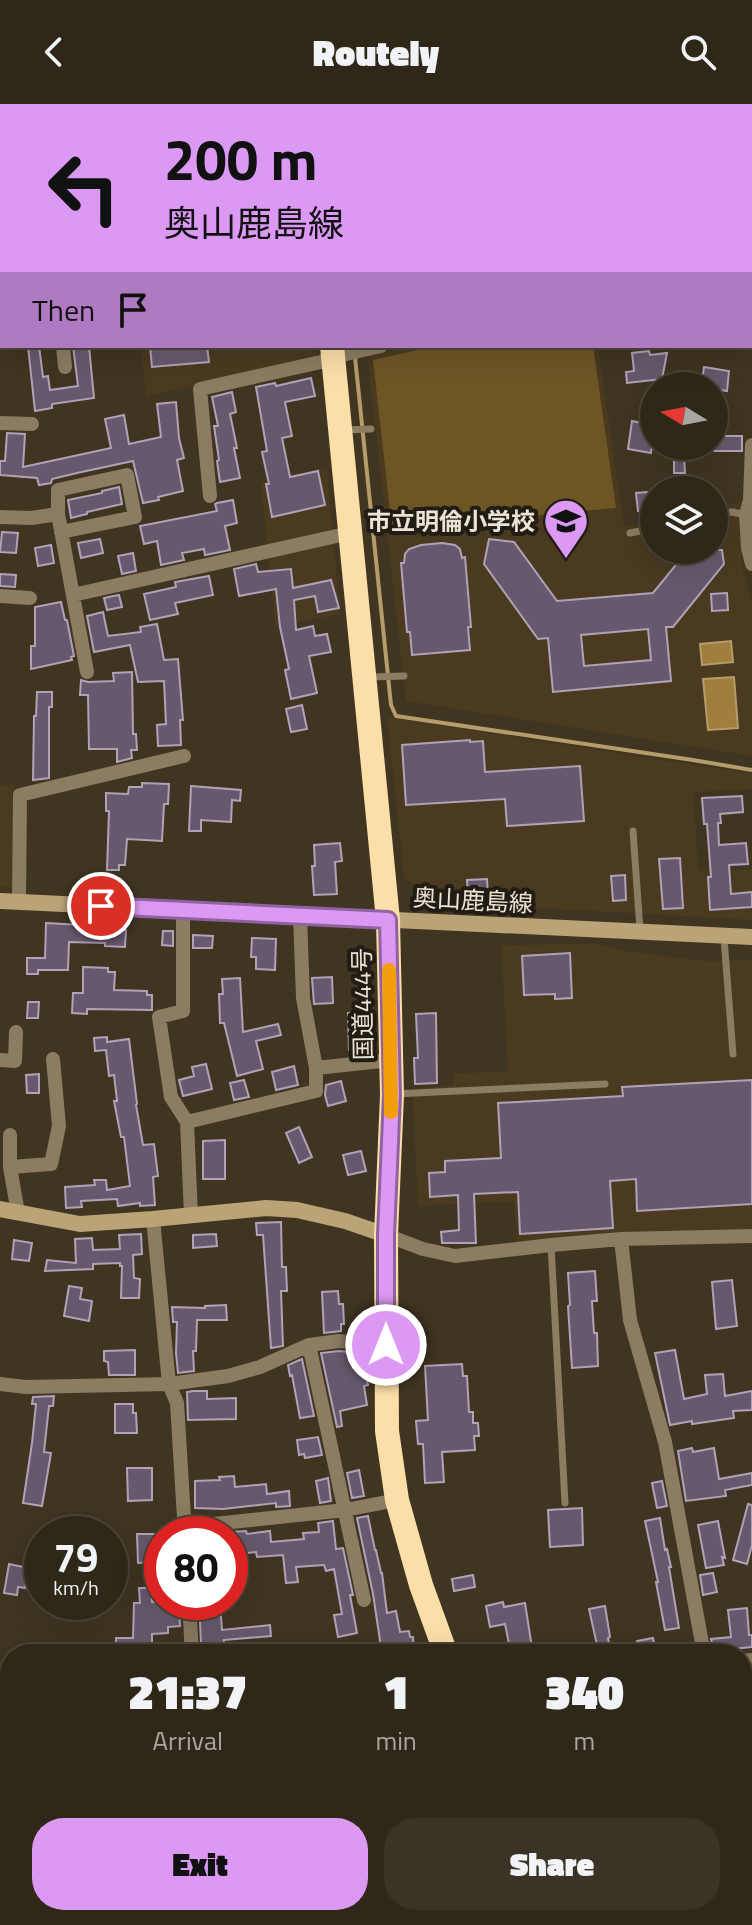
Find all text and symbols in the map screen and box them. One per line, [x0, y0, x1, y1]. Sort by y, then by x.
text: Routely [313, 25, 439, 80]
icon: back [32, 30, 76, 74]
icon: search [676, 30, 720, 74]
text: 200 m [164, 117, 317, 202]
icon: left [32, 136, 136, 240]
text: 奥山鹿島線 [164, 195, 344, 250]
text: Then [32, 287, 95, 333]
icon: arrive [111, 288, 155, 332]
north arrow [640, 372, 728, 460]
map controls [640, 372, 728, 564]
button: layers [640, 476, 728, 564]
school or university icon: 市立明倫小学校 [542, 497, 590, 560]
place label: 市立明倫小学校 [367, 503, 535, 539]
pin [67, 872, 135, 940]
street label: 奥山鹿島線 [412, 879, 534, 921]
icon: arrive [79, 884, 123, 928]
street label: 国道444号 [343, 948, 381, 1060]
position arrow [344, 1303, 428, 1387]
speed limit sign: 80 [144, 1516, 248, 1620]
text: 79 [54, 1527, 98, 1588]
text: km/h [53, 1572, 99, 1603]
text: 21:37 [128, 1655, 247, 1728]
text: 1 [383, 1655, 409, 1728]
text: 340 [545, 1655, 624, 1728]
text: Arrival [152, 1721, 223, 1760]
text: min [375, 1721, 417, 1760]
text: m [574, 1721, 595, 1760]
button: Exit [32, 1818, 368, 1910]
button: Share [384, 1818, 720, 1910]

